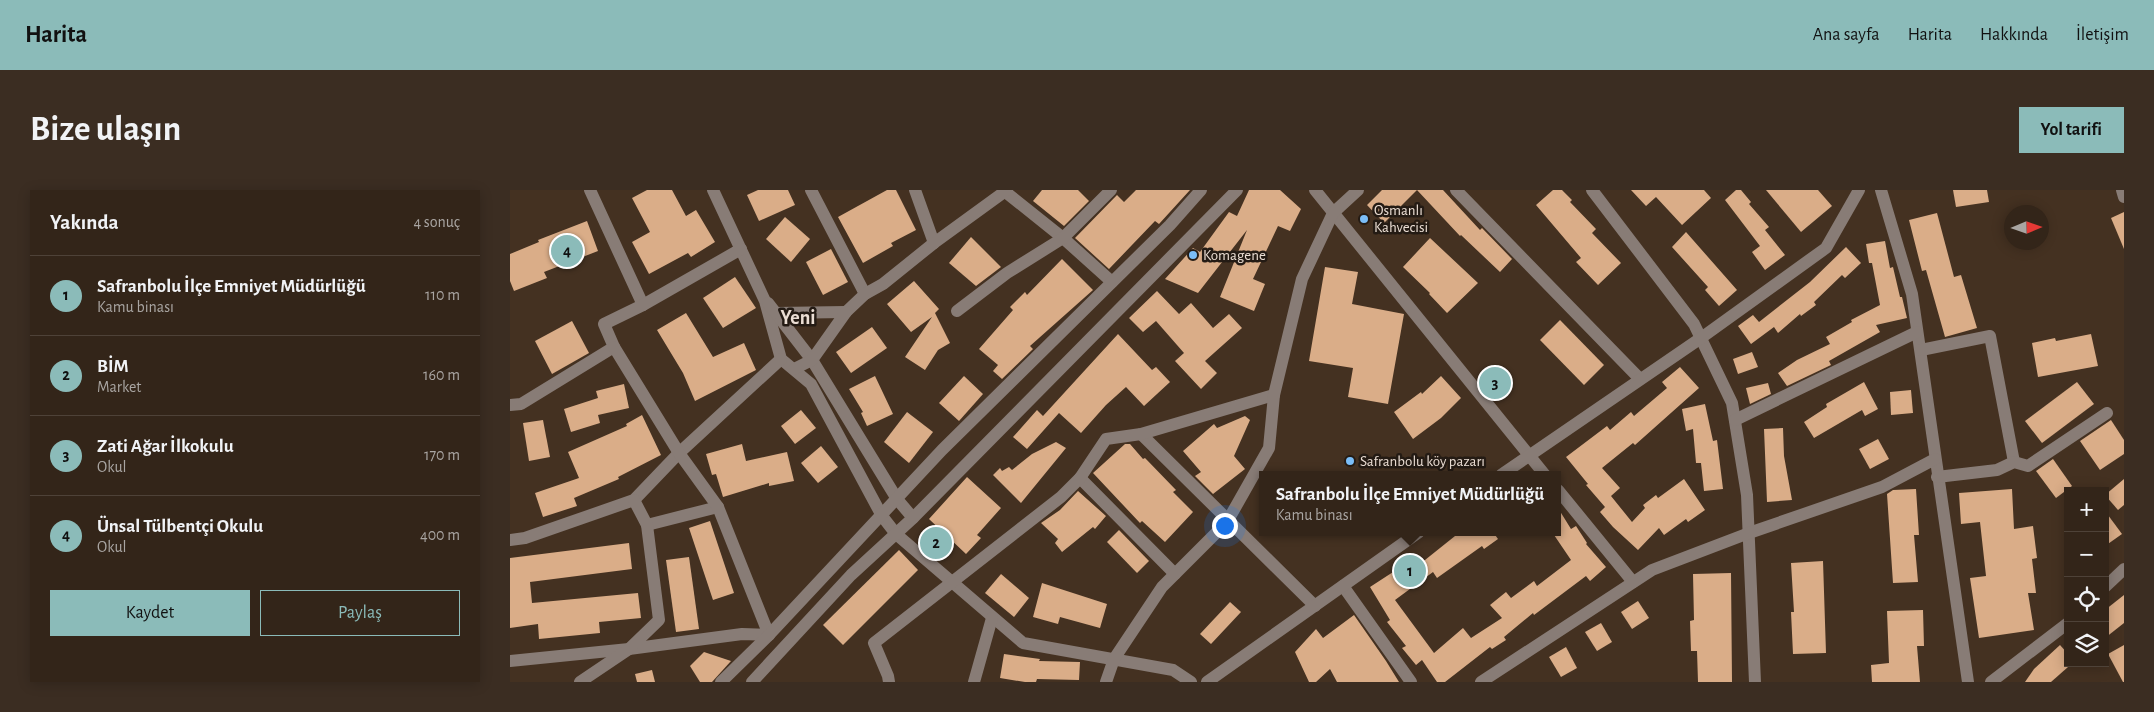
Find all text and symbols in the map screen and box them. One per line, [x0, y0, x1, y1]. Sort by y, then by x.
text: Harita [25, 23, 87, 47]
text: Ana sayfa [1813, 26, 1880, 44]
text: Harita [1908, 26, 1952, 44]
text: Hakkında [1980, 26, 2048, 44]
text: İletişim [2076, 26, 2129, 44]
button: Yol tarifi [2019, 107, 2124, 153]
text: Bize ulaşın [30, 112, 181, 147]
place label: Osmanlı Kahvecisi [1374, 203, 1428, 235]
north arrow [2004, 205, 2049, 250]
text: Yakında [50, 212, 119, 233]
marker: Osmanlı Kahvecisi [1358, 213, 1370, 225]
text: 4 sonuç [413, 214, 460, 230]
pin: 4 [551, 232, 583, 270]
place label: Komagene [1203, 248, 1266, 263]
marker: Komagene [1187, 249, 1199, 261]
text: Safranbolu İlçe Emniyet Müdürlüğü [97, 277, 366, 296]
text: 1 [63, 287, 69, 303]
text: 110 m [425, 287, 460, 303]
text: Kamu binası [97, 299, 174, 315]
district label: Yeni [780, 308, 816, 328]
text: BİM [97, 357, 129, 376]
pin: 3 [1479, 364, 1511, 402]
text: 2 [62, 367, 70, 383]
text: 160 m [423, 367, 460, 383]
text: Market [97, 379, 141, 395]
text: Zati Ağar İlkokulu [97, 437, 234, 456]
text: 3 [63, 447, 69, 463]
text: 170 m [424, 447, 460, 463]
place label: Safranbolu köy pazarı [1360, 454, 1485, 469]
marker: Safranbolu köy pazarı [1344, 455, 1356, 467]
text: Okul [97, 459, 127, 475]
popup [1259, 471, 1561, 536]
text: Safranbolu İlçe Emniyet Müdürlüğü [1276, 485, 1544, 504]
map controls [2064, 487, 2109, 667]
button: + [2064, 487, 2109, 532]
text: Kamu binası [1276, 507, 1353, 523]
your location [1212, 513, 1238, 539]
text: Ünsal Tülbentçi Okulu [97, 517, 263, 536]
pin: 2 [920, 524, 952, 562]
text: 4 [62, 527, 70, 543]
text: 400 m [420, 527, 460, 543]
button: − [2064, 532, 2109, 577]
text: Okul [97, 539, 127, 555]
pin: 1 [1394, 552, 1426, 590]
button: locate [2064, 577, 2109, 622]
button: Kaydet [50, 590, 250, 636]
button: Paylaş [260, 590, 460, 636]
button: layers [2064, 622, 2109, 667]

